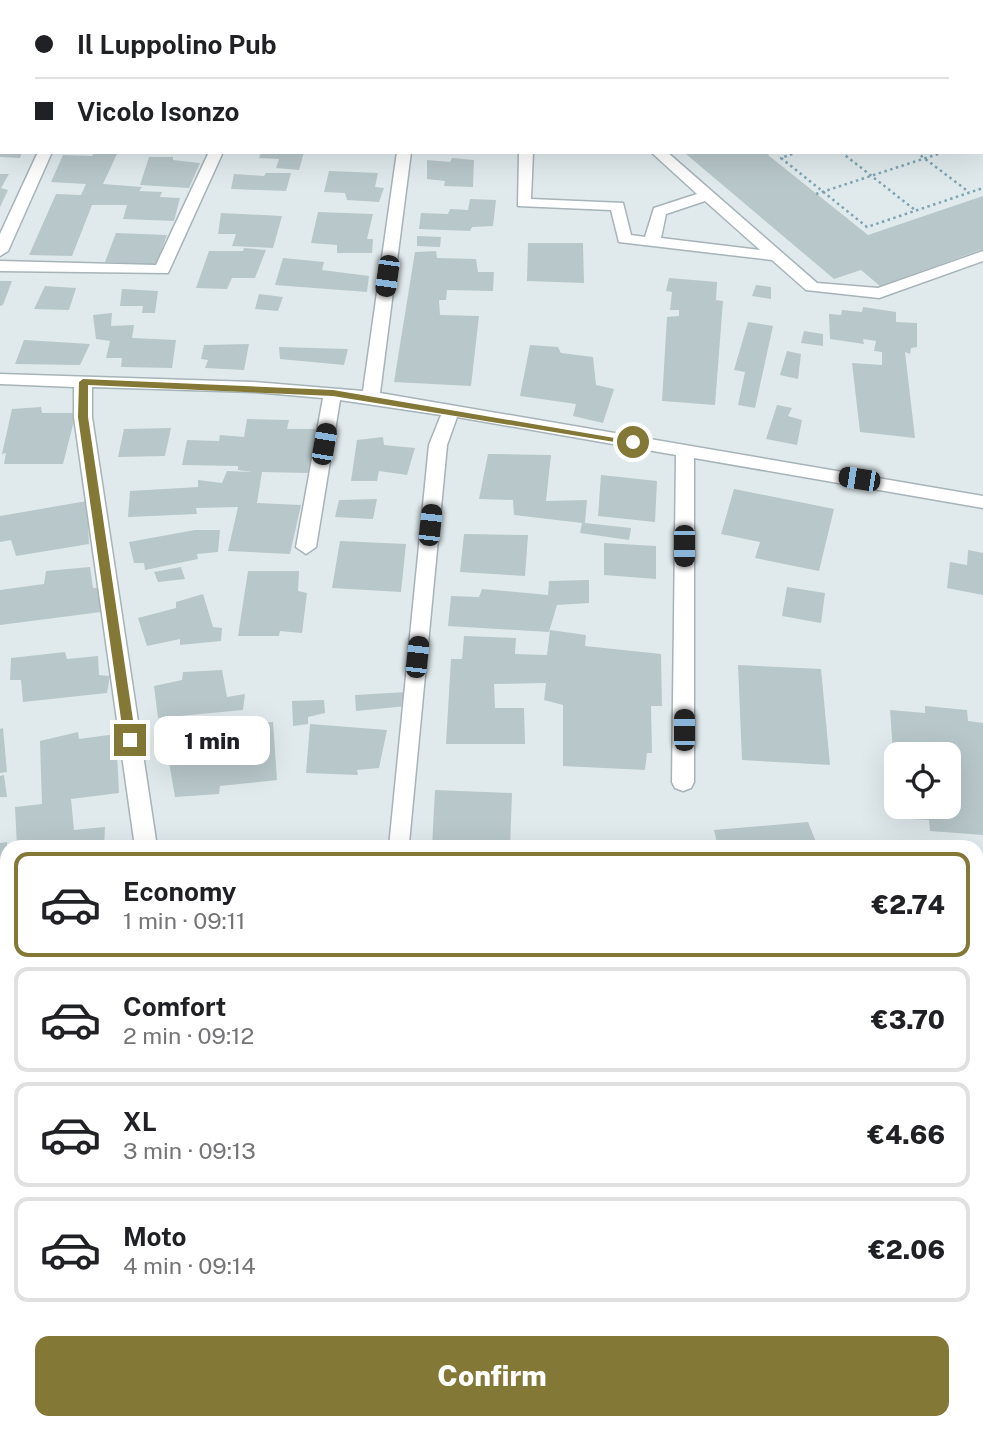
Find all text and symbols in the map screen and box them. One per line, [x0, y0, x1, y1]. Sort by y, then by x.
text: Il Luppolino Pub [77, 29, 277, 60]
text: Vicolo Isonzo [77, 96, 240, 127]
car [374, 254, 401, 298]
car [311, 421, 338, 467]
route start [617, 426, 649, 458]
car [837, 465, 882, 493]
car [418, 503, 443, 547]
car [674, 525, 695, 567]
car [405, 635, 430, 679]
car [674, 709, 695, 751]
callout: 1 min [154, 716, 270, 764]
route end [114, 724, 146, 756]
text: 1 min [184, 727, 240, 754]
map controls [884, 742, 961, 819]
button: locate [884, 742, 961, 819]
icon: car [39, 873, 102, 936]
text: Economy [123, 876, 236, 907]
text: €2.74 [872, 889, 945, 920]
text: 1 min · 09:11 [123, 907, 245, 934]
icon: car [39, 988, 102, 1051]
text: Comfort [123, 991, 226, 1022]
text: €3.70 [871, 1004, 945, 1035]
text: 2 min · 09:12 [123, 1022, 254, 1049]
icon: car [39, 1103, 102, 1166]
text: XL [123, 1106, 157, 1137]
text: €4.66 [867, 1119, 945, 1150]
text: 3 min · 09:13 [123, 1137, 256, 1164]
icon: car [39, 1218, 102, 1281]
text: Moto [123, 1221, 186, 1252]
text: €2.06 [868, 1234, 945, 1265]
text: 4 min · 09:14 [123, 1252, 256, 1279]
button: Confirm [35, 1336, 949, 1416]

